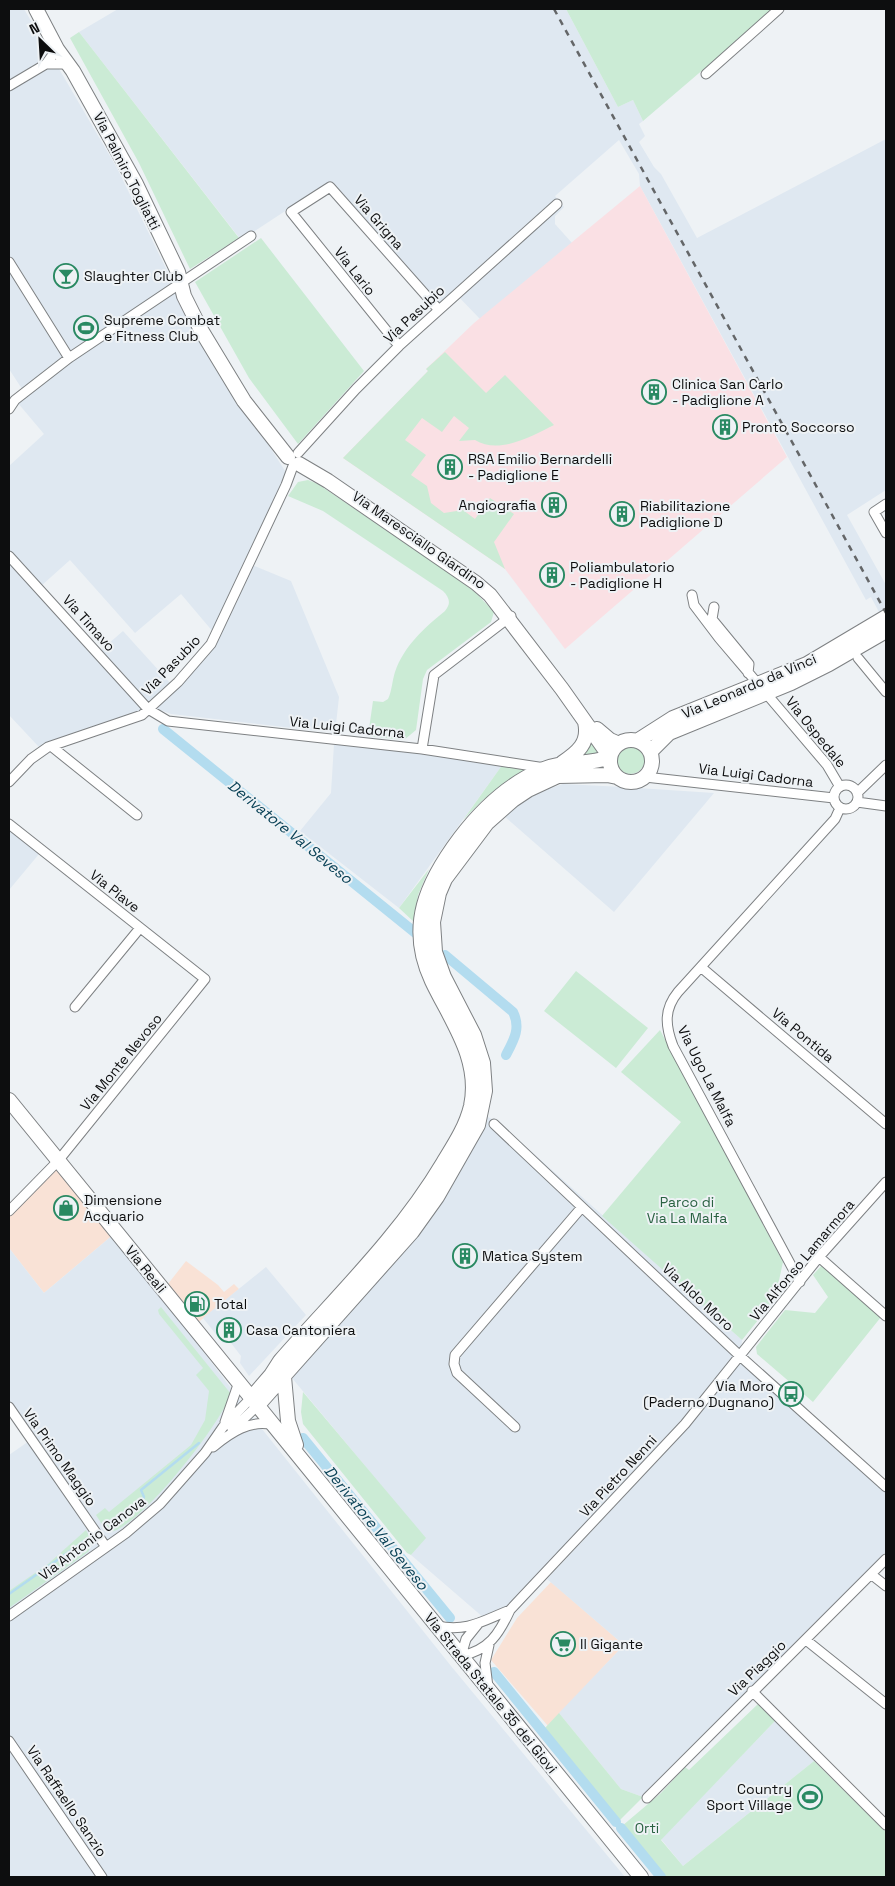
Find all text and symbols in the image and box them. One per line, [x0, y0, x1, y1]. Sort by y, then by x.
north arrow [15, 15, 65, 65]
text: N [26, 18, 43, 38]
street label: Via Palmiro Togliatti [90, 109, 164, 233]
street label: Via Grigna [350, 191, 408, 253]
street label: Via Lario [330, 243, 380, 299]
bar icon: Slaughter Club [53, 263, 79, 289]
place label: Slaughter Club [84, 267, 183, 285]
street label: Via Pasubio [380, 281, 448, 347]
place label: Supreme Combat e Fitness Club [104, 311, 220, 345]
sports icon: Supreme Combat e Fitness Club [73, 315, 99, 341]
place label: Clinica San Carlo - Padiglione A [672, 375, 783, 409]
building icon: Clinica San Carlo - Padiglione A [641, 379, 667, 405]
building icon: Pronto Soccorso [712, 414, 738, 440]
place label: Pronto Soccorso [742, 418, 855, 436]
place label: RSA Emilio Bernardelli - Padiglione E [468, 450, 612, 484]
building icon: RSA Emilio Bernardelli - Padiglione E [437, 454, 463, 480]
street label: Via Maresciallo Giardino [349, 487, 489, 593]
building icon: Angiografia [541, 492, 567, 518]
place label: Angiografia [459, 496, 536, 514]
place label: Riabilitazione Padiglione D [640, 497, 730, 531]
building icon: Riabilitazione Padiglione D [609, 501, 635, 527]
place label: Poliambulatorio - Padiglione H [570, 558, 675, 592]
building icon: Poliambulatorio - Padiglione H [539, 562, 565, 588]
street label: Via Timavo [59, 591, 119, 655]
street label: Via Pasubio [138, 631, 204, 699]
street label: Via Leonardo da Vinci [679, 650, 819, 722]
street label: Via Ospedale [782, 693, 850, 771]
street label: Via Luigi Cadorna [288, 712, 406, 742]
street label: Via Luigi Cadorna [697, 759, 815, 791]
water label: Derivatore Val Seveso [224, 776, 357, 888]
street label: Via Piave [86, 866, 144, 916]
street label: Via Pontida [768, 1004, 838, 1066]
street label: Via Monte Nevoso [76, 1010, 166, 1114]
street label: Via Ugo La Malfa [674, 1022, 740, 1130]
place label: Dimensione Acquario [84, 1191, 162, 1225]
park label: Parco di Via La Malfa [647, 1193, 727, 1227]
shop icon: Dimensione Acquario [53, 1195, 79, 1221]
street label: Via Alfonso Lamarmora [746, 1195, 858, 1325]
street label: Via Reali [121, 1242, 171, 1296]
building icon: Matica System [452, 1243, 478, 1269]
place label: Matica System [482, 1247, 582, 1265]
street label: Via Aldo Moro [658, 1259, 738, 1335]
fuel station icon: Total [184, 1291, 210, 1317]
place label: Total [214, 1295, 247, 1313]
building icon: Casa Cantoniera [216, 1317, 242, 1343]
place label: Casa Cantoniera [246, 1321, 356, 1339]
place label: Via Moro (Paderno Dugnano) [643, 1377, 774, 1411]
bus stop icon: Via Moro (Paderno Dugnano) [778, 1381, 804, 1407]
street label: Via Primo Maggio [20, 1405, 100, 1509]
street label: Via Pietro Nenni [575, 1431, 661, 1521]
water label: Derivatore Val Seveso [320, 1462, 433, 1594]
street label: Via Antonio Canova [35, 1492, 149, 1584]
street label: Via Strada Statale 35 dei Giovi [421, 1609, 561, 1777]
supermarket icon: Il Gigante [550, 1631, 576, 1657]
place label: Il Gigante [580, 1635, 643, 1653]
street label: Via Piaggio [724, 1636, 790, 1700]
street label: Via Raffaello Sanzio [23, 1742, 111, 1860]
place label: Country Sport Village [707, 1780, 792, 1814]
sports icon: Country Sport Village [797, 1784, 823, 1810]
park label: Orti [635, 1819, 659, 1837]

